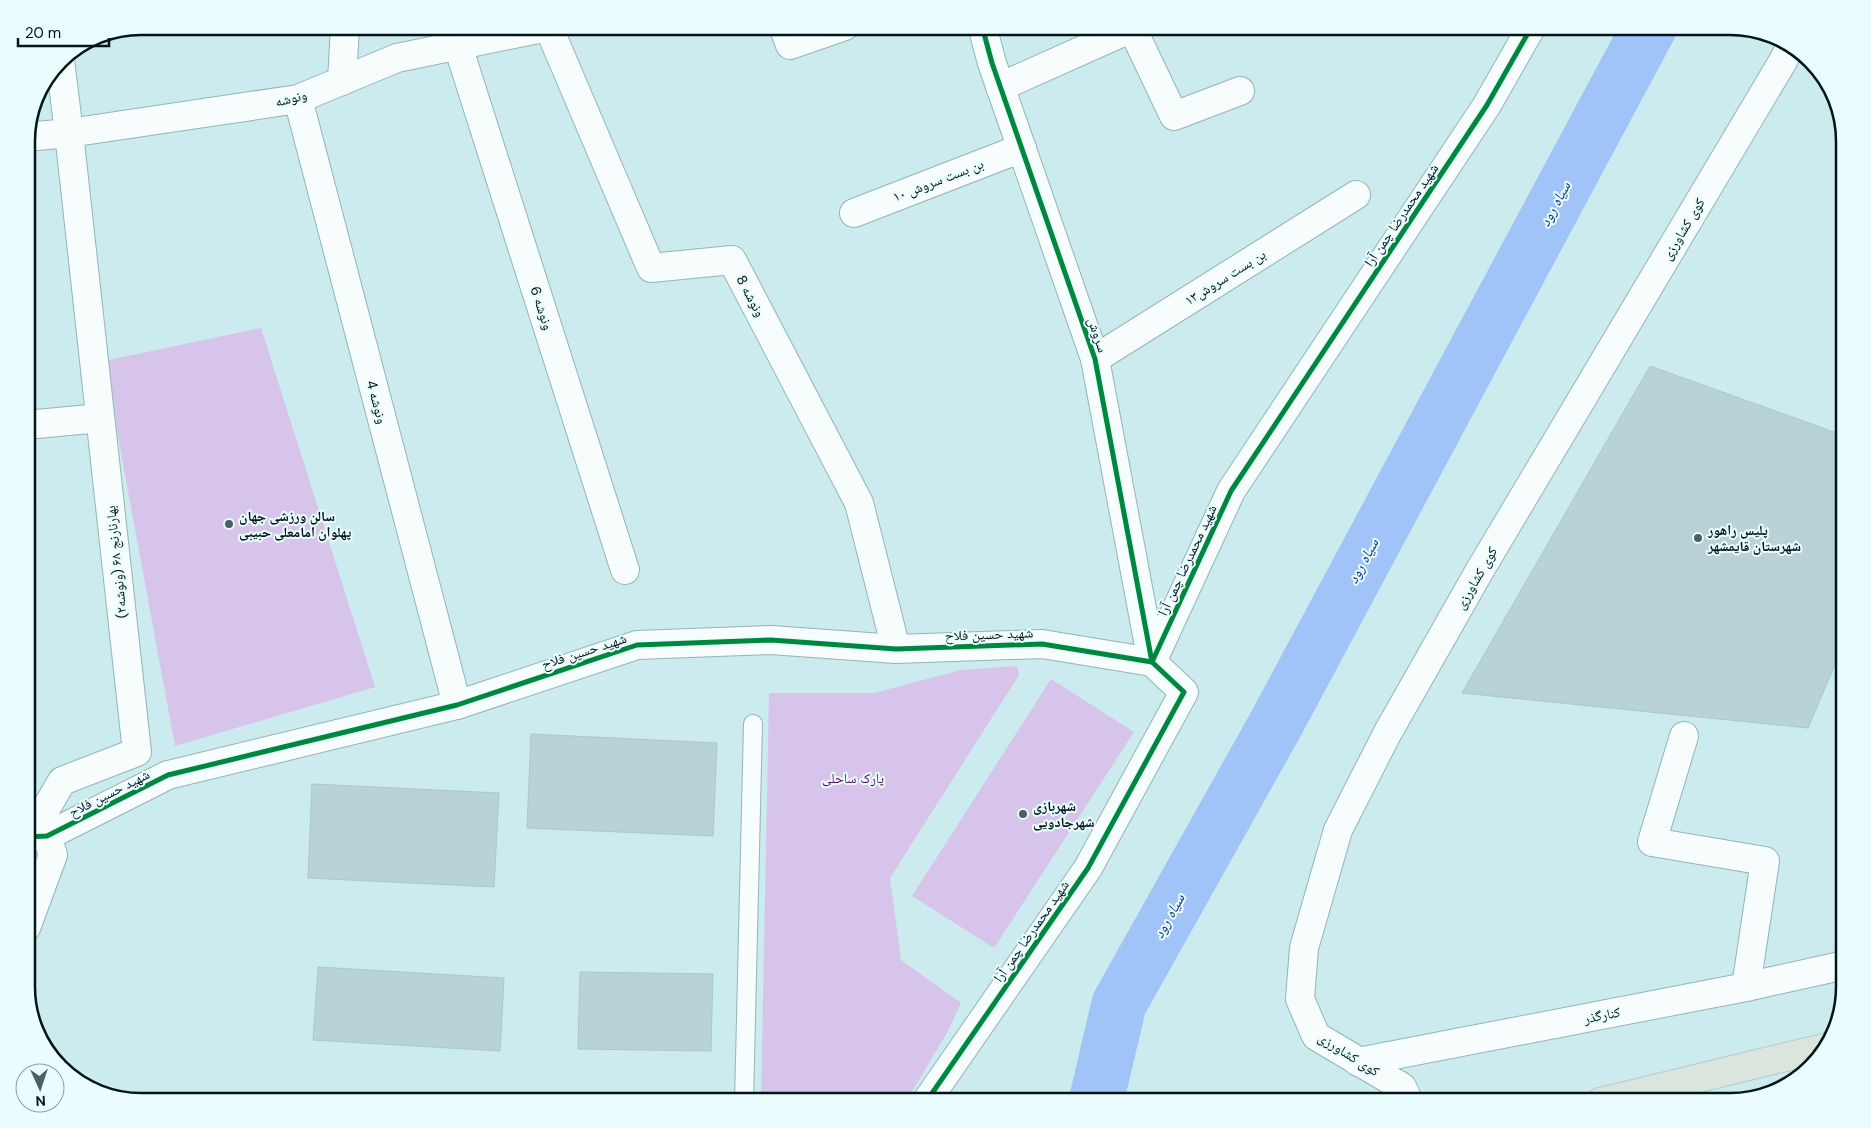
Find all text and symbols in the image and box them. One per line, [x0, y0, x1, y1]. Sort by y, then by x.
scale bar [18, 15, 109, 47]
text: 20 m [25, 23, 61, 43]
street label: ونوشه [273, 85, 309, 111]
street label: بن بست سروش ۱۰ [890, 154, 986, 206]
street label: شهید محمدرضا چمن آرا [1360, 160, 1442, 270]
water label: سیاه رود [1535, 178, 1575, 230]
street label: کوی کشاورزی [1657, 194, 1709, 263]
street label: بن بست سروش۱۳ [1181, 245, 1269, 309]
street label: ونوشه 8 [733, 272, 769, 320]
street label: ونوشه 6 [526, 284, 558, 332]
street label: سروش [1084, 315, 1112, 355]
street label: ونوشه 4 [363, 378, 391, 426]
street label: شهید محمدرضا چمن آرا [1153, 502, 1221, 618]
street label: بهارنارنج ۶۸ (ونوشه۲) [101, 504, 132, 619]
place label: سالن ورزشی جهان پهلوان امامعلی حبیبی [239, 507, 351, 541]
marker: سالن ورزشی جهان پهلوان امامعلی حبیبی [223, 518, 235, 530]
place label: پلیس راهور شهرستان قایمشهر [1707, 521, 1801, 555]
marker: پلیس راهور شهرستان قایمشهر [1692, 532, 1704, 544]
water label: سیاه رود [1343, 535, 1383, 587]
street label: کوی کشاورزی [1451, 543, 1501, 613]
street label: شهید حسین فلاح [945, 623, 1034, 646]
street label: شهید حسین فلاح [539, 629, 629, 674]
street label: شهید حسین فلاح [66, 765, 153, 822]
park label: پارک ساحلی [822, 769, 884, 787]
place label: شهربازی شهرجادویی [1033, 797, 1095, 831]
marker: شهربازی شهرجادویی [1017, 808, 1029, 820]
street label: شهید محمدرضا چمن آرا [989, 877, 1073, 985]
water label: سیاه رود [1149, 890, 1190, 942]
street label: کنارگذر [1581, 1003, 1622, 1028]
street label: کوی کشاورزی [1315, 1028, 1383, 1080]
north arrow [15, 1063, 65, 1113]
text: N [35, 1092, 46, 1110]

